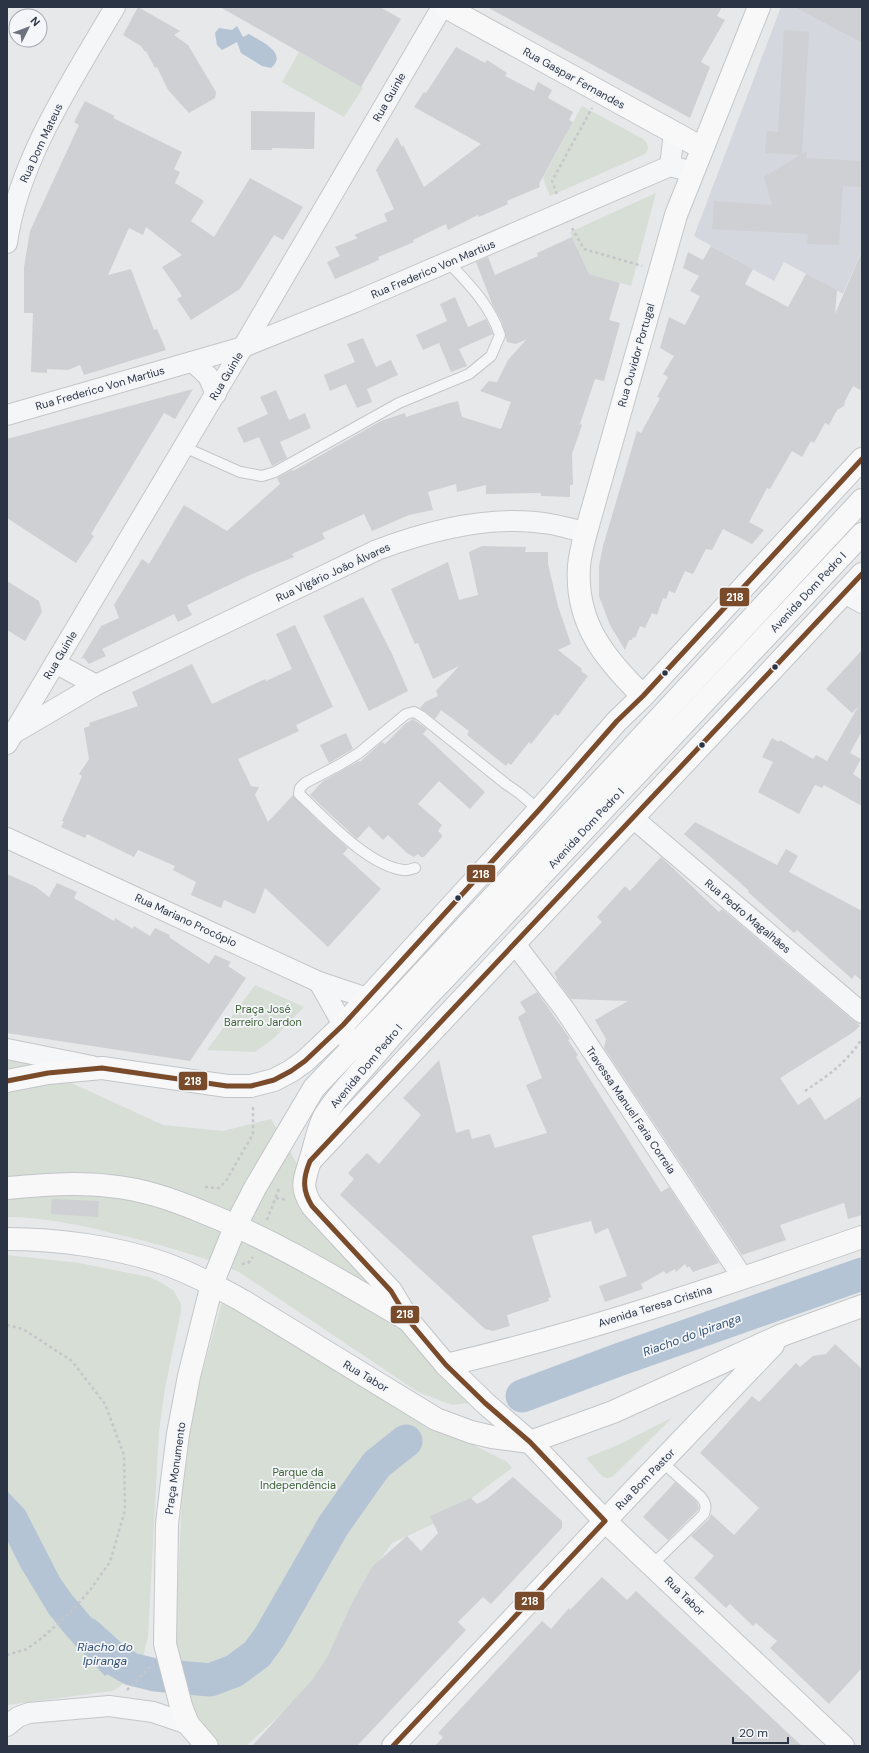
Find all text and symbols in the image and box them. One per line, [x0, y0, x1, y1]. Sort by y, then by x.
north arrow [8, 8, 48, 48]
text: N [28, 14, 43, 29]
street label: Rua Gaspar Fernandes [520, 44, 628, 112]
street label: Rua Guinle [369, 70, 409, 124]
street label: Rua Dom Mateus [17, 101, 65, 185]
street label: Rua Frederico Von Martius [369, 236, 497, 302]
street label: Rua Ouvidor Portugal [614, 302, 658, 408]
street label: Rua Guinle [206, 349, 246, 403]
street label: Rua Frederico Von Martius [34, 363, 166, 413]
street label: Rua Vigário João Álvares [274, 539, 392, 605]
street label: Avenida Dom Pedro I [767, 549, 849, 635]
line badge: 218 [719, 587, 750, 607]
text: 218 [726, 590, 744, 604]
street label: Rua Guinle [40, 628, 80, 682]
unlabelled marker [770, 662, 780, 672]
unlabelled marker [660, 668, 670, 678]
unlabelled marker [697, 740, 707, 750]
street label: Avenida Dom Pedro I [545, 785, 627, 871]
line badge: 218 [466, 864, 496, 883]
text: 218 [472, 867, 490, 881]
street label: Rua Pedro Magalhães [702, 876, 794, 956]
street label: Rua Mariano Procópio [133, 890, 239, 950]
unlabelled marker [453, 893, 463, 903]
park label: Praça José Barreiro Jardon [224, 1002, 302, 1029]
street label: Avenida Dom Pedro I [327, 1021, 405, 1111]
street label: Travessa Manuel Faria Correia [583, 1044, 679, 1176]
line badge: 218 [178, 1071, 208, 1091]
text: 218 [184, 1074, 202, 1088]
street label: Avenida Teresa Cristina [596, 1282, 714, 1330]
line badge: 218 [390, 1305, 420, 1324]
text: 218 [396, 1307, 414, 1321]
water label: Riacho do Ipiranga [641, 1310, 744, 1360]
street label: Rua Tabor [341, 1357, 391, 1395]
street label: Praça Monumento [162, 1421, 188, 1515]
street label: Rua Bom Pastor [612, 1445, 678, 1513]
park label: Parque da Independência [260, 1465, 336, 1492]
street label: Rua Tabor [662, 1573, 708, 1619]
line badge: 218 [514, 1591, 545, 1611]
text: 218 [521, 1594, 539, 1608]
water label: Riacho do Ipiranga [77, 1639, 133, 1669]
scale bar [733, 1719, 788, 1745]
text: 20 m [739, 1725, 768, 1741]

